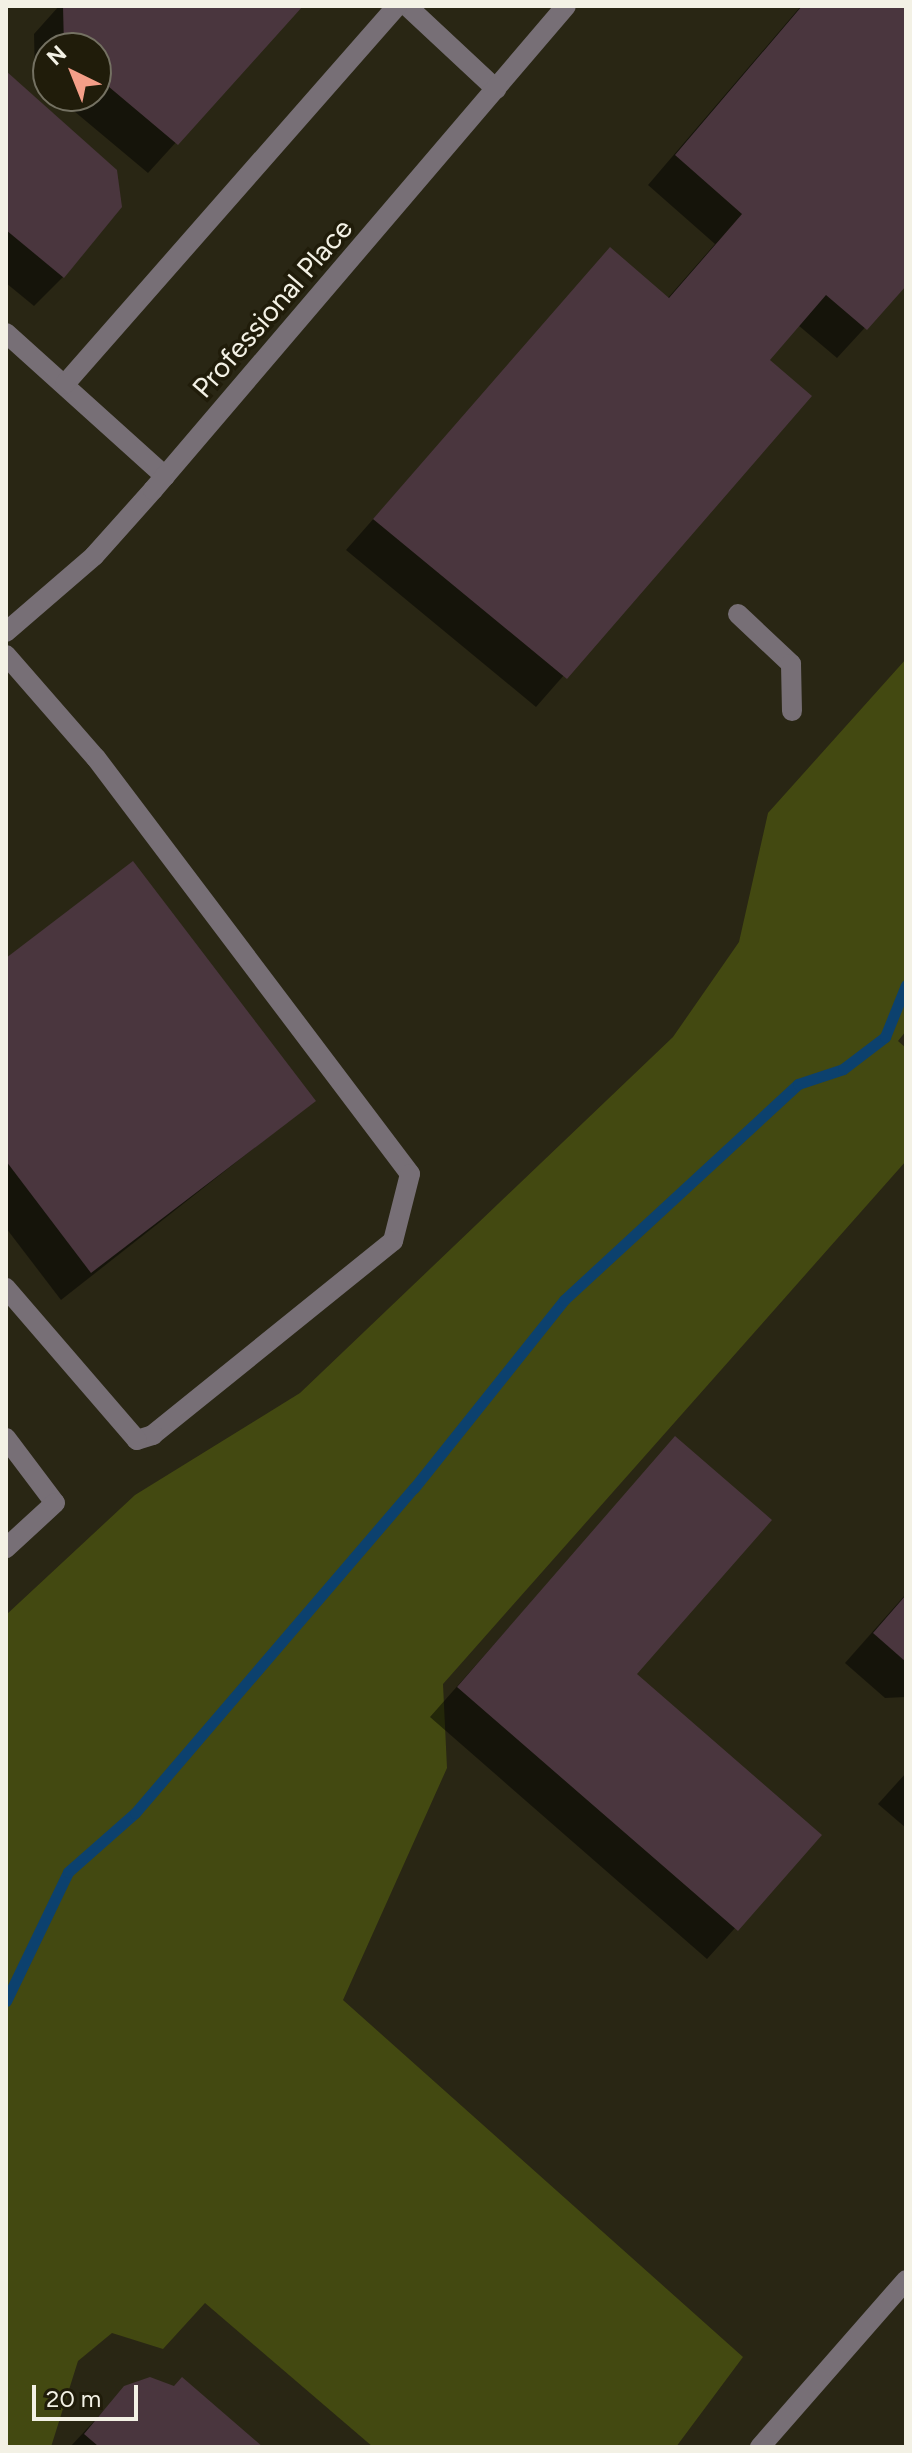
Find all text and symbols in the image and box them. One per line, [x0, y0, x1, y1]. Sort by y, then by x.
north arrow [32, 32, 112, 112]
text: N [41, 40, 72, 71]
street label: Professional Place [185, 212, 359, 404]
scale bar [36, 2369, 142, 2419]
text: 20 m [46, 2384, 101, 2413]

